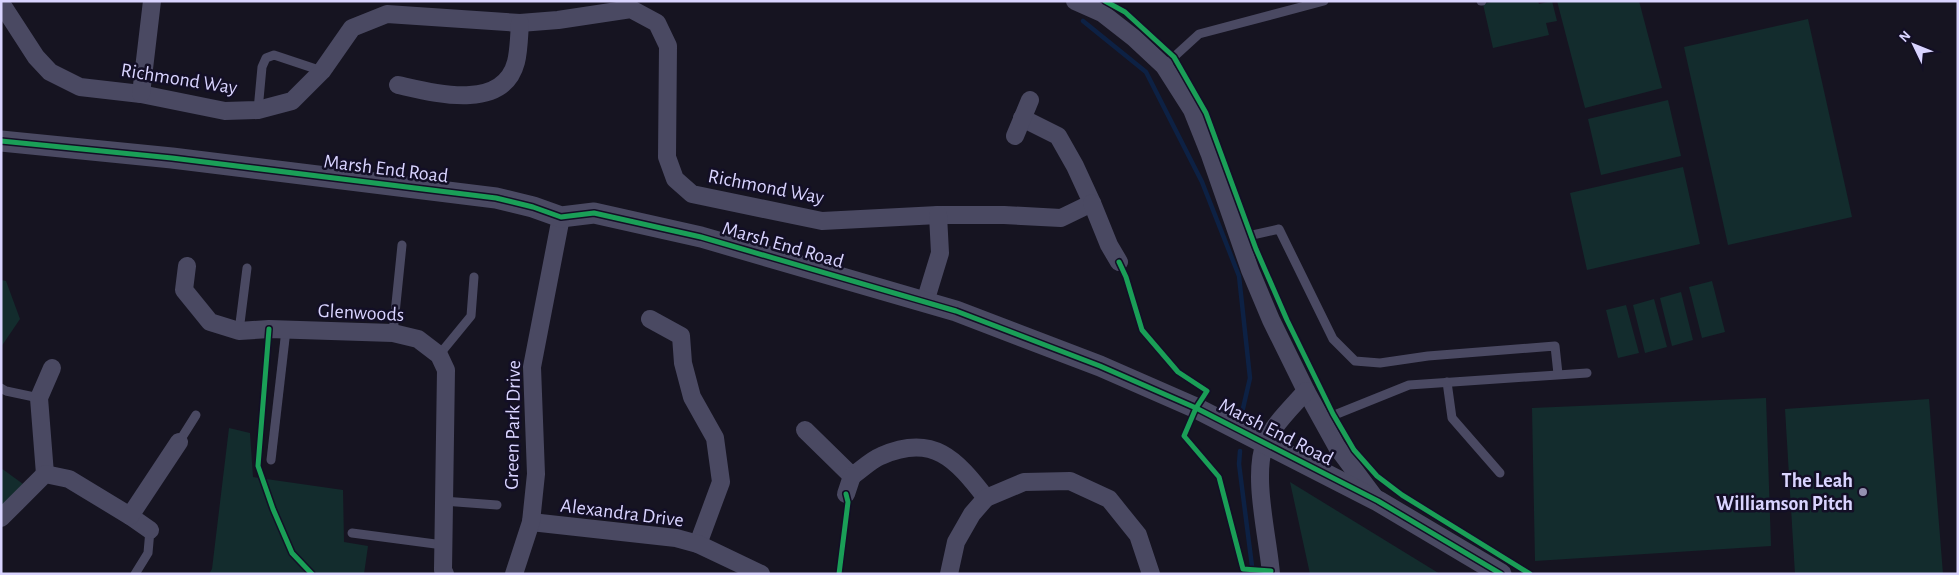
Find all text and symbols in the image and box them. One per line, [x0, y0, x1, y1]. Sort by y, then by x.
north arrow [1889, 20, 1939, 70]
text: N [1897, 28, 1914, 45]
street label: Richmond Way [119, 60, 239, 98]
street label: Marsh End Road [323, 151, 449, 187]
street label: Richmond Way [706, 166, 826, 208]
street label: Marsh End Road [720, 218, 846, 272]
street label: Glenwoods [317, 301, 405, 325]
street label: Green Park Drive [502, 360, 524, 490]
street label: Marsh End Road [1216, 395, 1336, 469]
place label: The Leah Williamson Pitch [1716, 471, 1853, 514]
marker: The Leah Williamson Pitch [1857, 486, 1869, 498]
street label: Alexandra Drive [559, 496, 685, 530]

